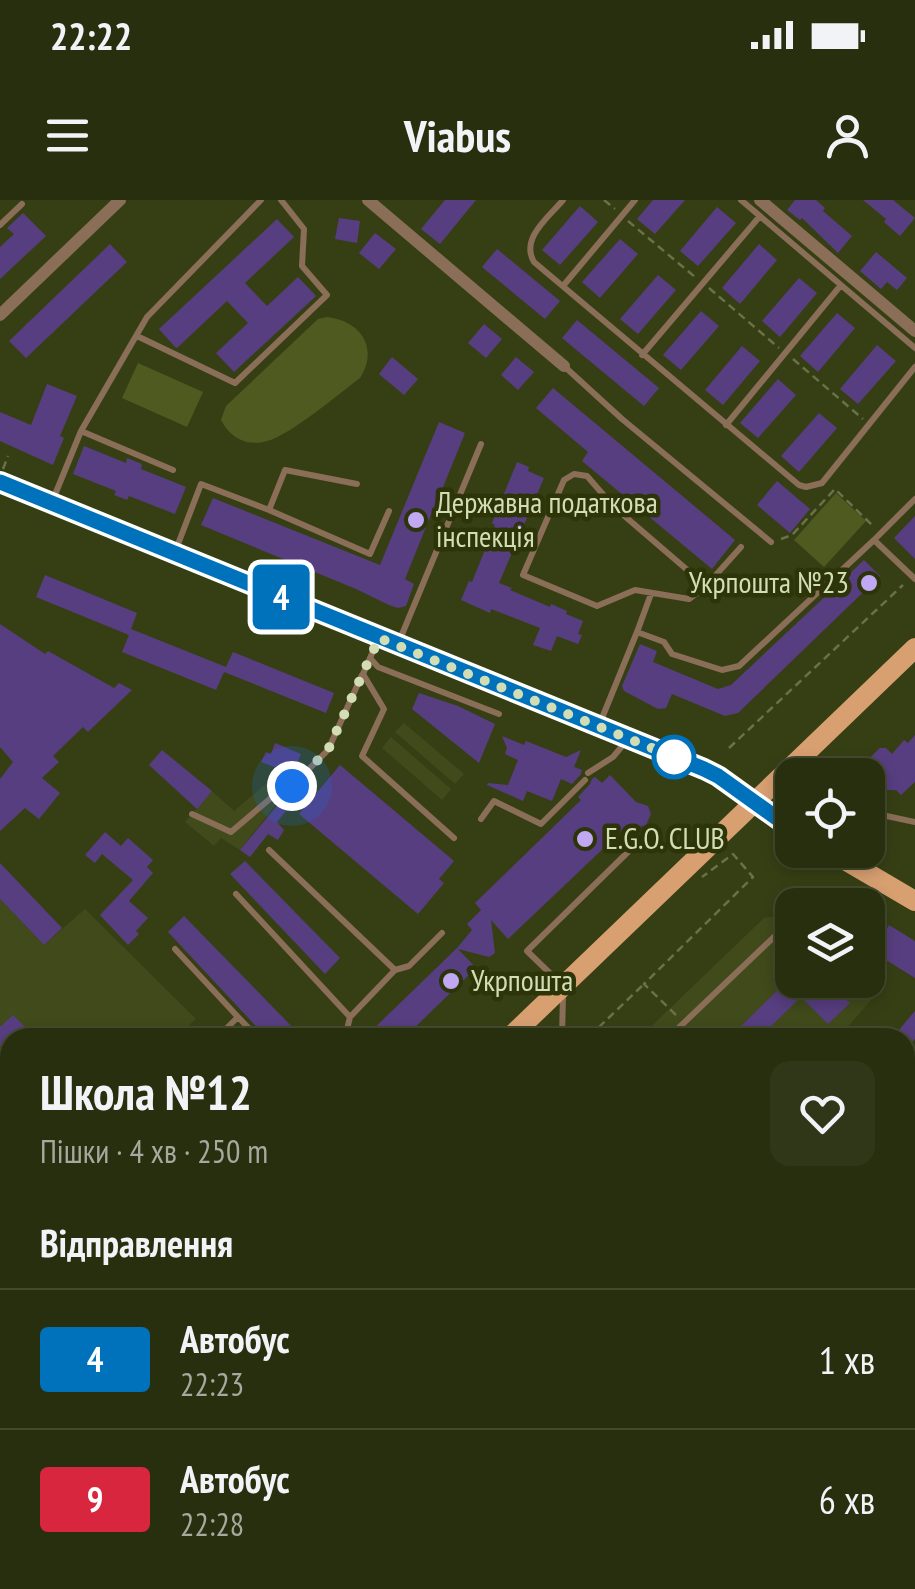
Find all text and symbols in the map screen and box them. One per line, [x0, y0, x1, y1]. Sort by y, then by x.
text: 22:22 [50, 11, 132, 60]
text: Viabus [404, 106, 511, 164]
icon: menu [40, 108, 95, 163]
icon: person [820, 108, 875, 163]
place label: Державна податкова інспекція [436, 482, 658, 555]
marker: Державна податкова інспекція [405, 509, 427, 531]
place label: Укрпошта №23 [689, 562, 849, 601]
line badge: 4 [248, 564, 314, 630]
marker: Укрпошта №23 [858, 572, 880, 594]
text: 4 [273, 574, 289, 620]
unlabelled marker [653, 736, 695, 778]
map controls [775, 758, 885, 998]
button: locate [775, 758, 885, 868]
your location [267, 761, 317, 811]
place label: E.G.O. CLUB [605, 818, 725, 857]
marker: E.G.O. CLUB [574, 828, 596, 850]
button: layers [775, 888, 885, 998]
place label: Укрпошта [471, 960, 573, 999]
marker: Укрпошта [440, 970, 462, 992]
text: Школа №12 [40, 1061, 252, 1123]
button: heart [770, 1061, 875, 1166]
text: Пішки · 4 хв · 250 m [40, 1130, 268, 1172]
text: Відправлення [40, 1218, 233, 1267]
text: Автобус [180, 1314, 290, 1363]
text: 1 хв [819, 1335, 875, 1384]
text: 4 [87, 1336, 103, 1382]
text: 22:23 [180, 1363, 244, 1405]
text: Автобус [180, 1454, 290, 1503]
text: 6 хв [819, 1475, 875, 1524]
text: 9 [87, 1476, 103, 1522]
text: 22:28 [180, 1503, 244, 1545]

